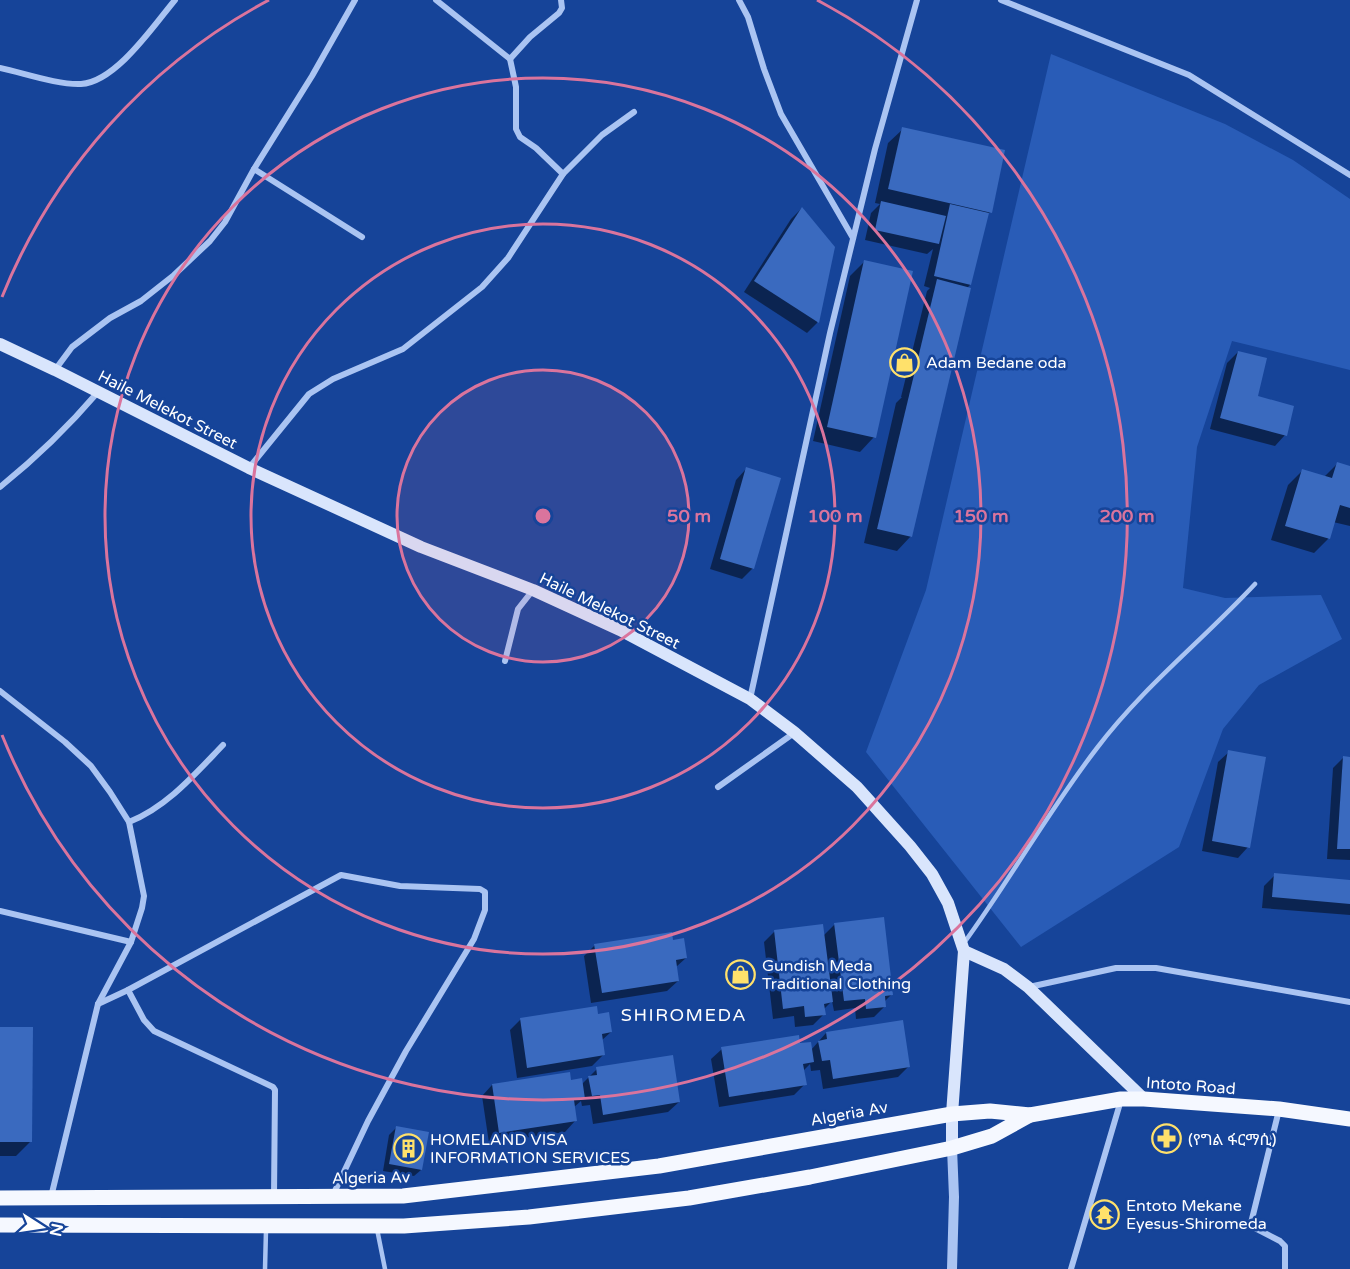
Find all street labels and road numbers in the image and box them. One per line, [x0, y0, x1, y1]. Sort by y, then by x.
street label: Haile Melekot Street [94, 366, 241, 454]
street label: Haile Melekot Street [536, 568, 683, 654]
street label: Intoto Road [1145, 1073, 1236, 1099]
street label: Algeria Av [809, 1097, 890, 1131]
street label: Algeria Av [332, 1167, 411, 1189]

